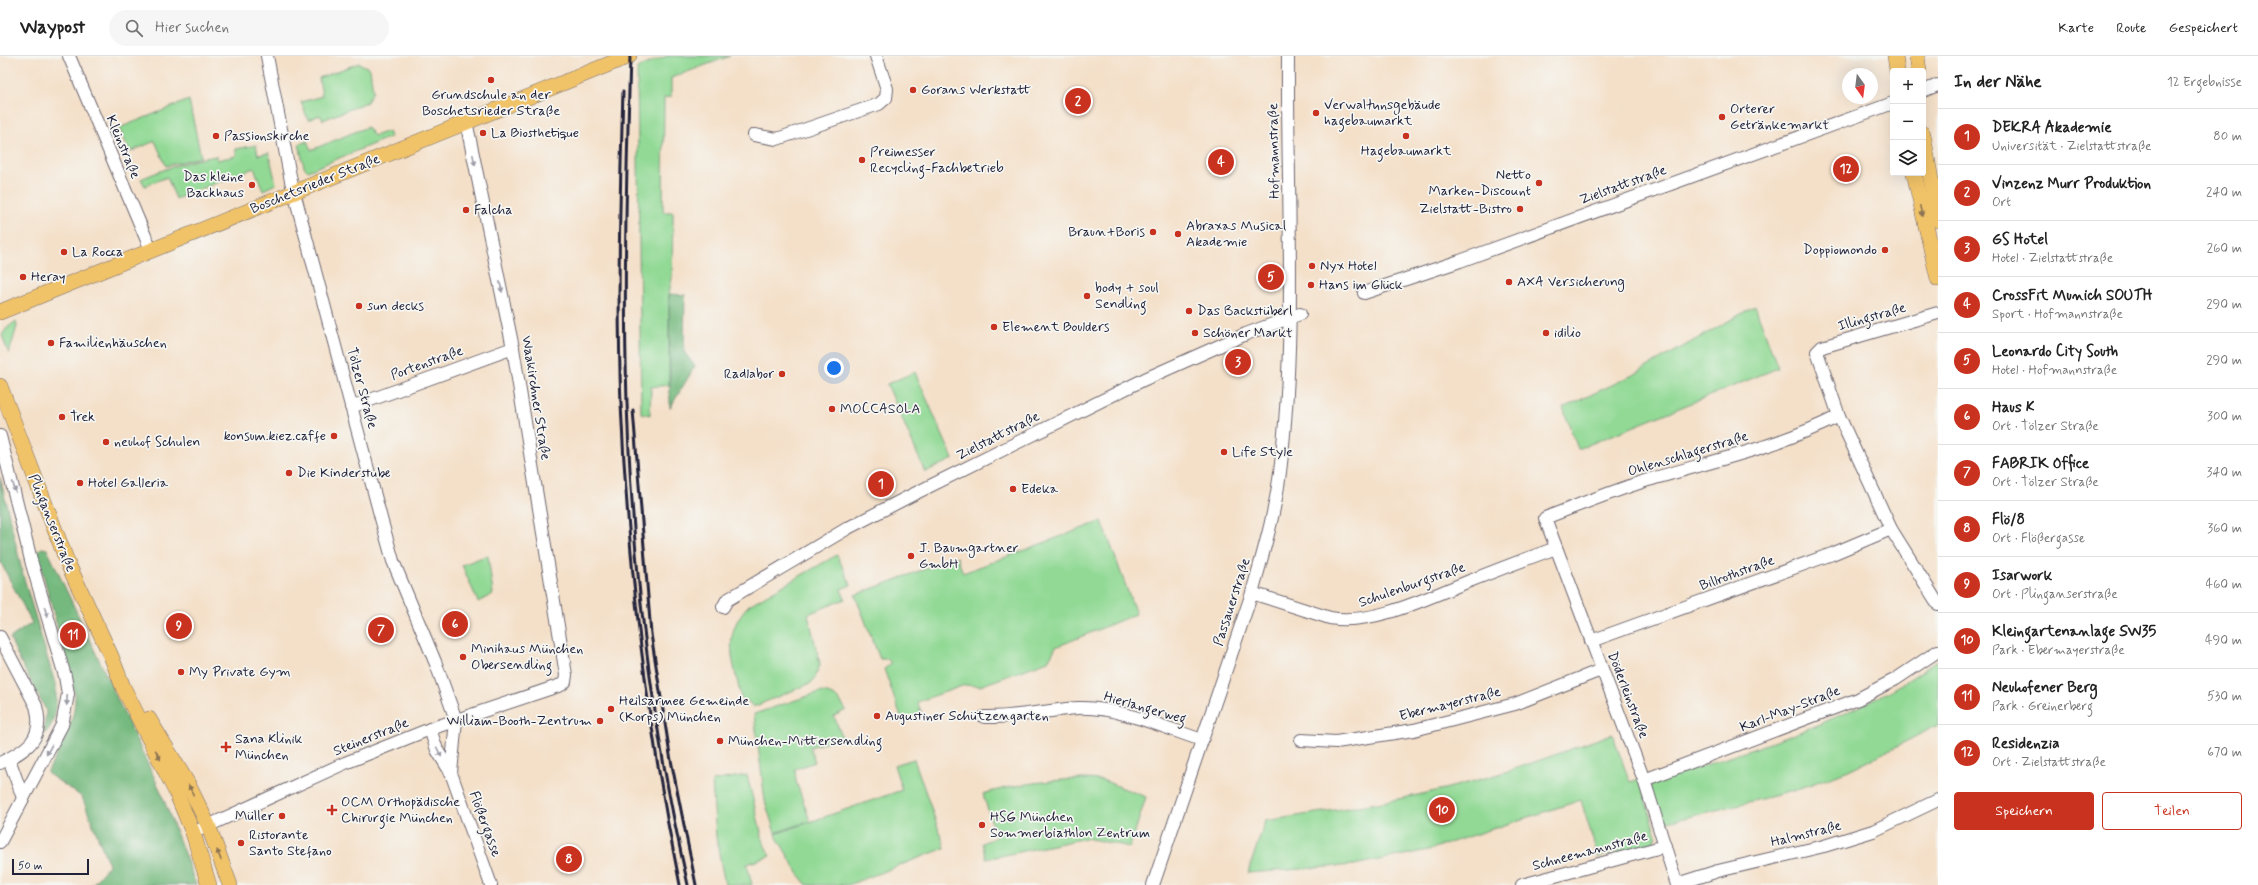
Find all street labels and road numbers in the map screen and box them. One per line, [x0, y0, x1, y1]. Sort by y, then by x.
street label: Hofmannstraße [1264, 103, 1284, 199]
street label: Kleinstraße [102, 112, 144, 182]
street label: Boschetsrieder Straße [248, 150, 383, 218]
street label: Zielstattstraße [1577, 161, 1669, 209]
street label: Illingstraße [1836, 299, 1909, 337]
street label: Waakirchner Straße [517, 335, 555, 462]
street label: Portenstraße [388, 342, 466, 384]
street label: Tölzer Straße [342, 345, 382, 431]
street label: Zielstattstraße [953, 407, 1043, 465]
street label: Ohlenschlagerstraße [1626, 427, 1751, 483]
street label: Plinganserstraße [22, 471, 80, 575]
street label: Billrothstraße [1697, 551, 1777, 595]
street label: Passauerstraße [1209, 556, 1255, 648]
street label: Schulenburgstraße [1356, 558, 1468, 614]
street label: Döderleinstraße [1603, 649, 1653, 741]
street label: Karl-May-Straße [1737, 682, 1843, 736]
street label: Ebermayerstraße [1397, 683, 1503, 725]
street label: Hierlangerweg [1101, 688, 1188, 730]
street label: Steinerstraße [331, 714, 411, 760]
street label: Flößergasse [463, 789, 505, 861]
street label: Halmstraße [1769, 817, 1843, 851]
street label: Schneemannstraße [1530, 827, 1650, 875]

